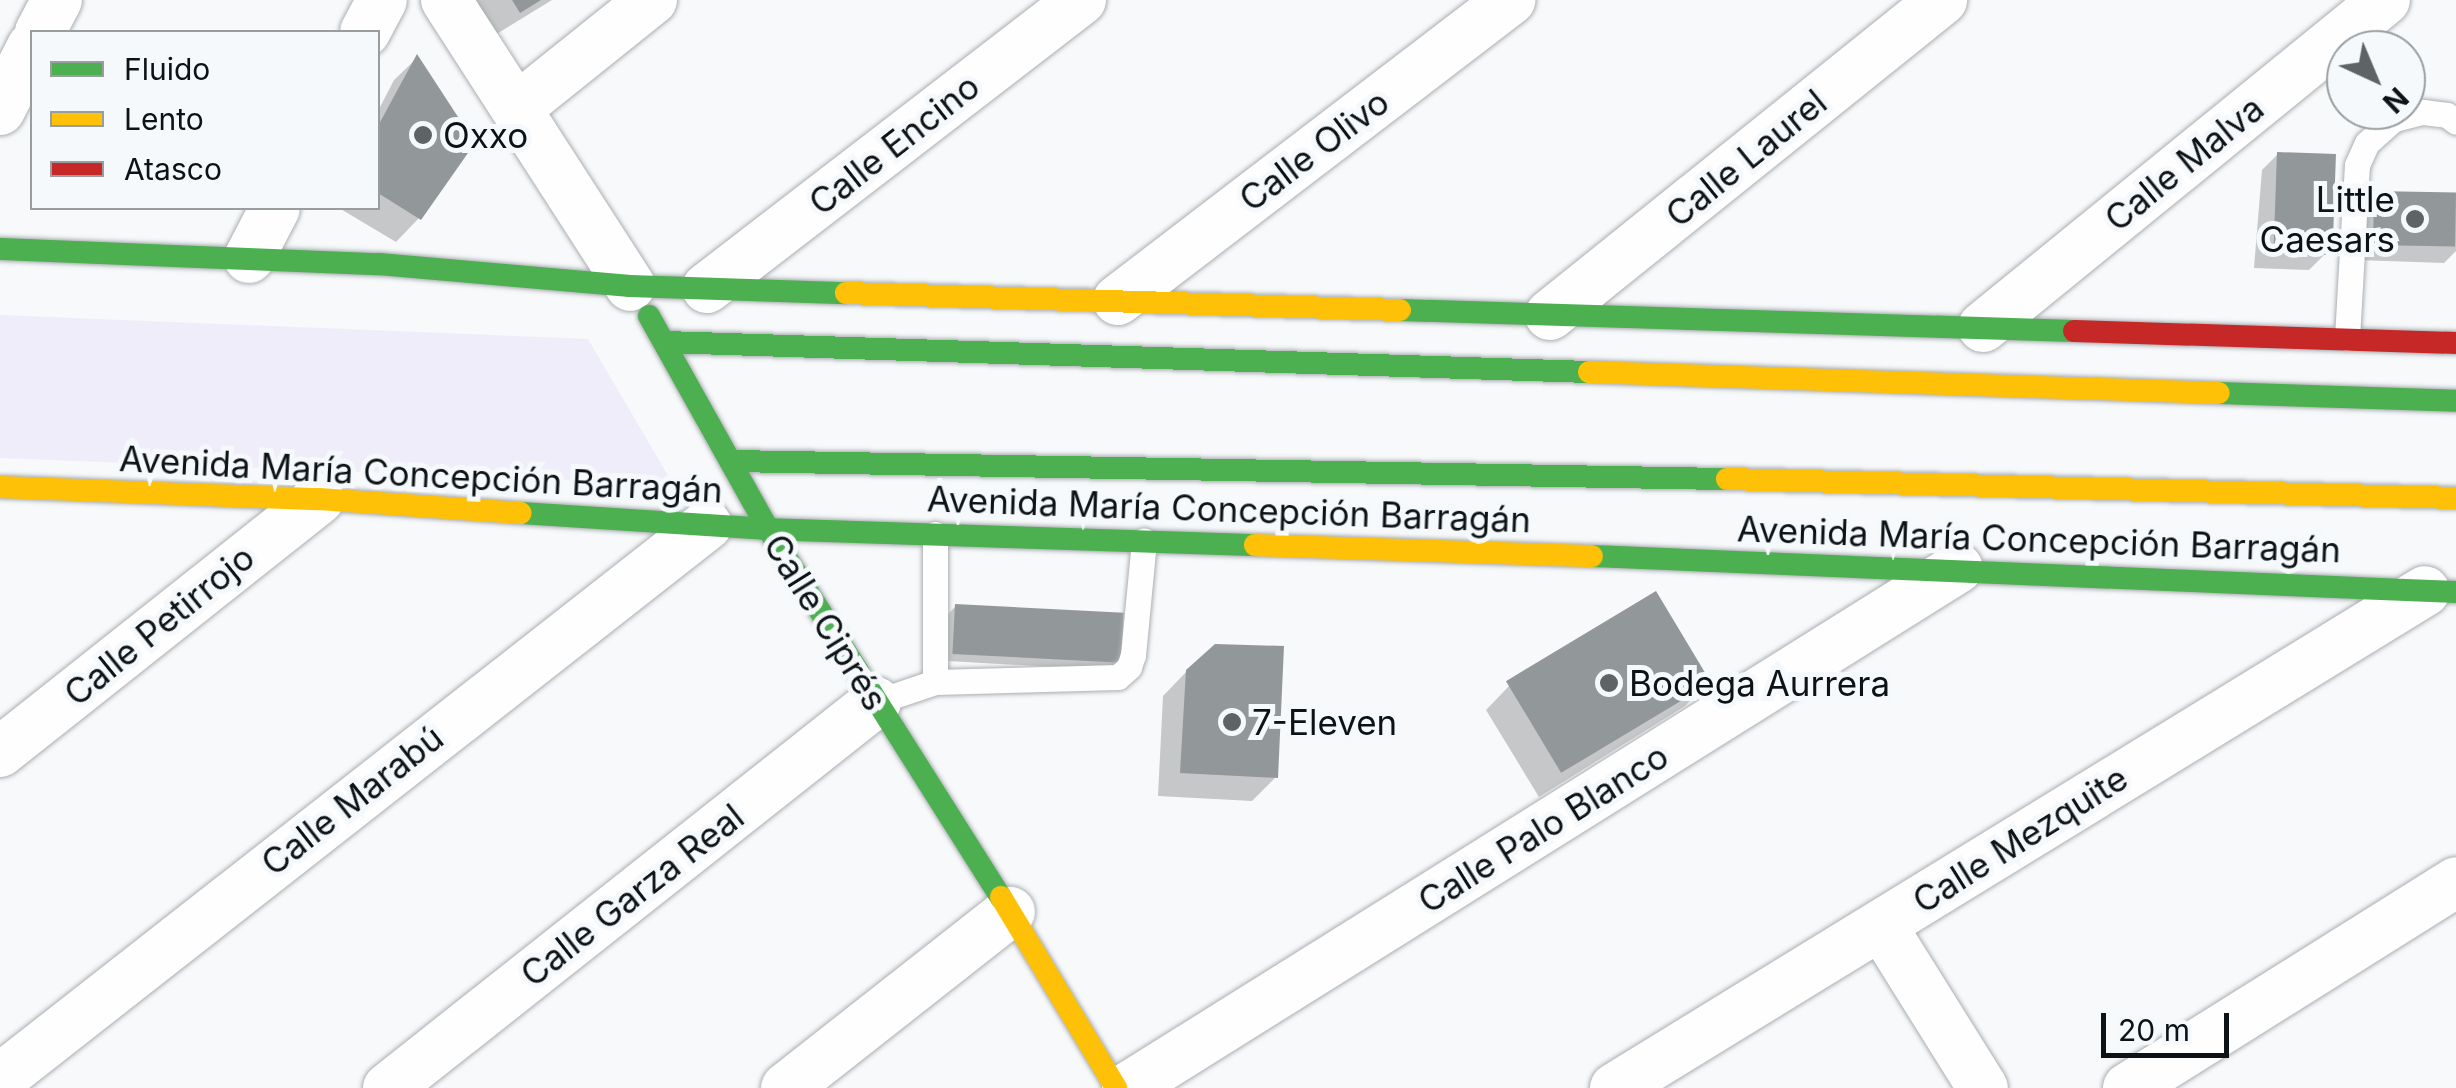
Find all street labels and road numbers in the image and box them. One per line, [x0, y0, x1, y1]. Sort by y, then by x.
street label: Calle Encino [801, 65, 987, 223]
street label: Calle Olivo [1231, 80, 1397, 220]
street label: Calle Laurel [1657, 81, 1835, 235]
street label: Calle Malva [2096, 86, 2272, 240]
street label: Avenida María Concepción Barragán [118, 437, 724, 511]
street label: Avenida María Concepción Barragán [926, 477, 1532, 541]
street label: Avenida María Concepción Barragán [1736, 507, 2342, 571]
street label: Calle Ciprés [755, 526, 897, 718]
street label: Calle Petirrojo [56, 536, 262, 714]
street label: Calle Marabú [253, 716, 451, 884]
street label: Calle Palo Blanco [1410, 734, 1676, 922]
street label: Calle Mezquite [1905, 756, 2135, 922]
street label: Calle Garza Real [512, 795, 752, 995]

